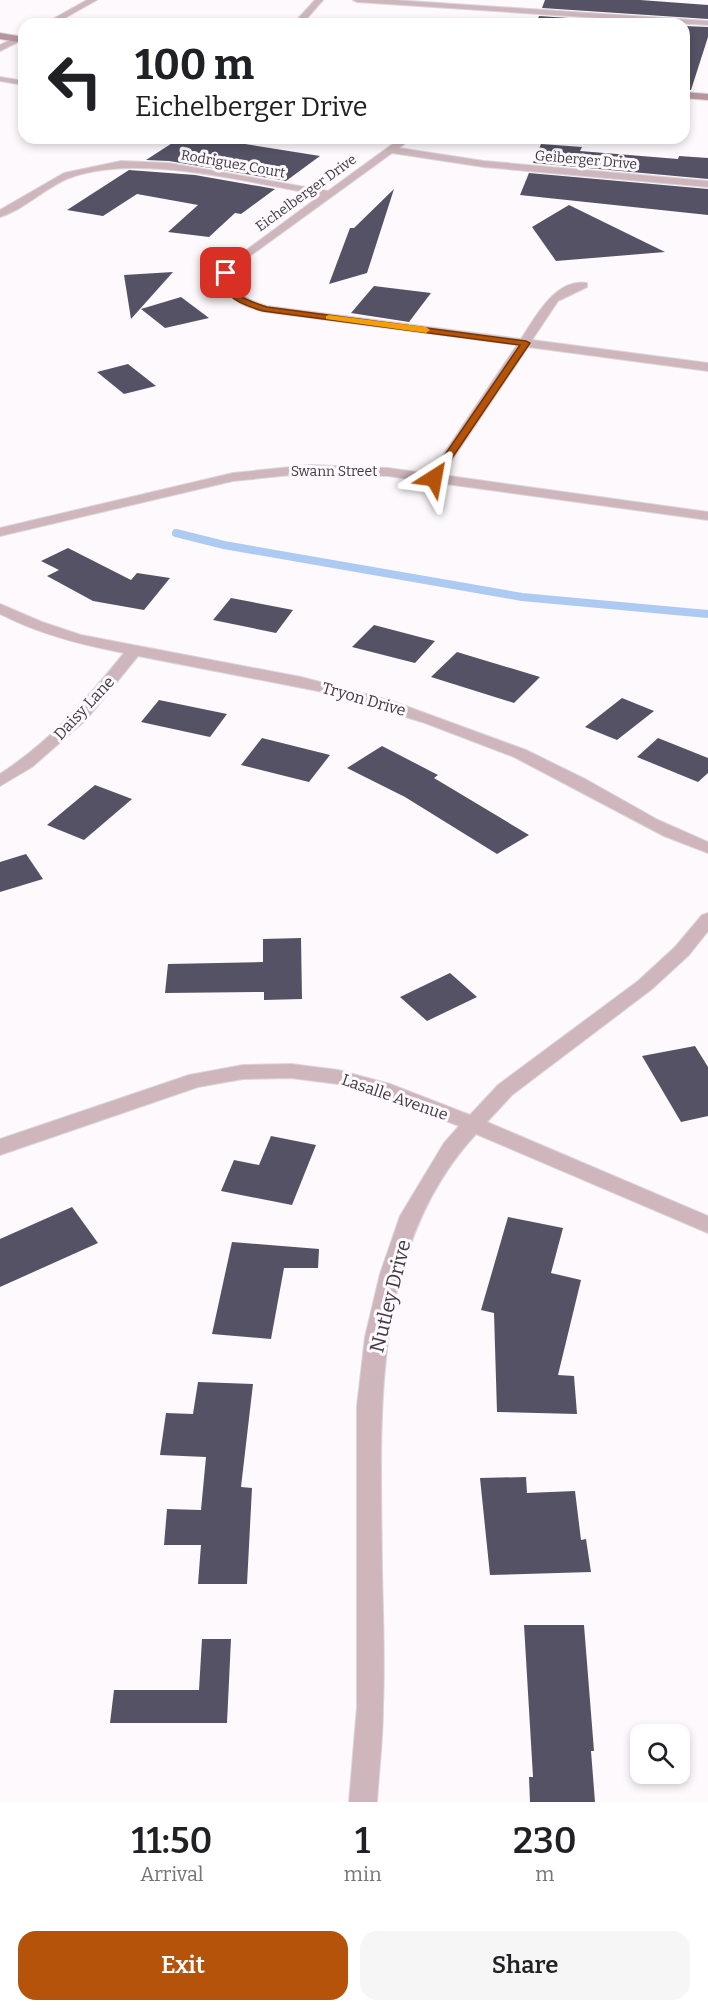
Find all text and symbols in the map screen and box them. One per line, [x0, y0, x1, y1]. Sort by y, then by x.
text: 100 m [135, 40, 254, 90]
icon: left [36, 42, 114, 120]
text: Eichelberger Drive [135, 91, 367, 123]
street label: Rodriguez Court [179, 146, 287, 182]
street label: Geiberger Drive [534, 147, 638, 173]
street label: Eichelberger Drive [252, 151, 360, 235]
pin [200, 247, 251, 298]
icon: arrive [209, 256, 242, 289]
position arrow [402, 446, 466, 510]
street label: Swann Street [291, 463, 377, 480]
street label: Daisy Lane [50, 672, 118, 744]
street label: Tryon Drive [320, 678, 408, 720]
street label: Lasalle Avenue [339, 1070, 451, 1124]
street label: Nutley Drive [364, 1237, 416, 1355]
map controls [630, 1724, 690, 1784]
button: search [630, 1724, 690, 1784]
text: 11:50 [131, 1819, 212, 1863]
text: 1 [355, 1819, 370, 1863]
text: 230 [513, 1819, 577, 1863]
text: Arrival [140, 1862, 204, 1886]
text: min [344, 1862, 382, 1886]
text: m [535, 1862, 554, 1886]
button: Exit [18, 1931, 348, 2000]
button: Share [360, 1931, 690, 2000]

